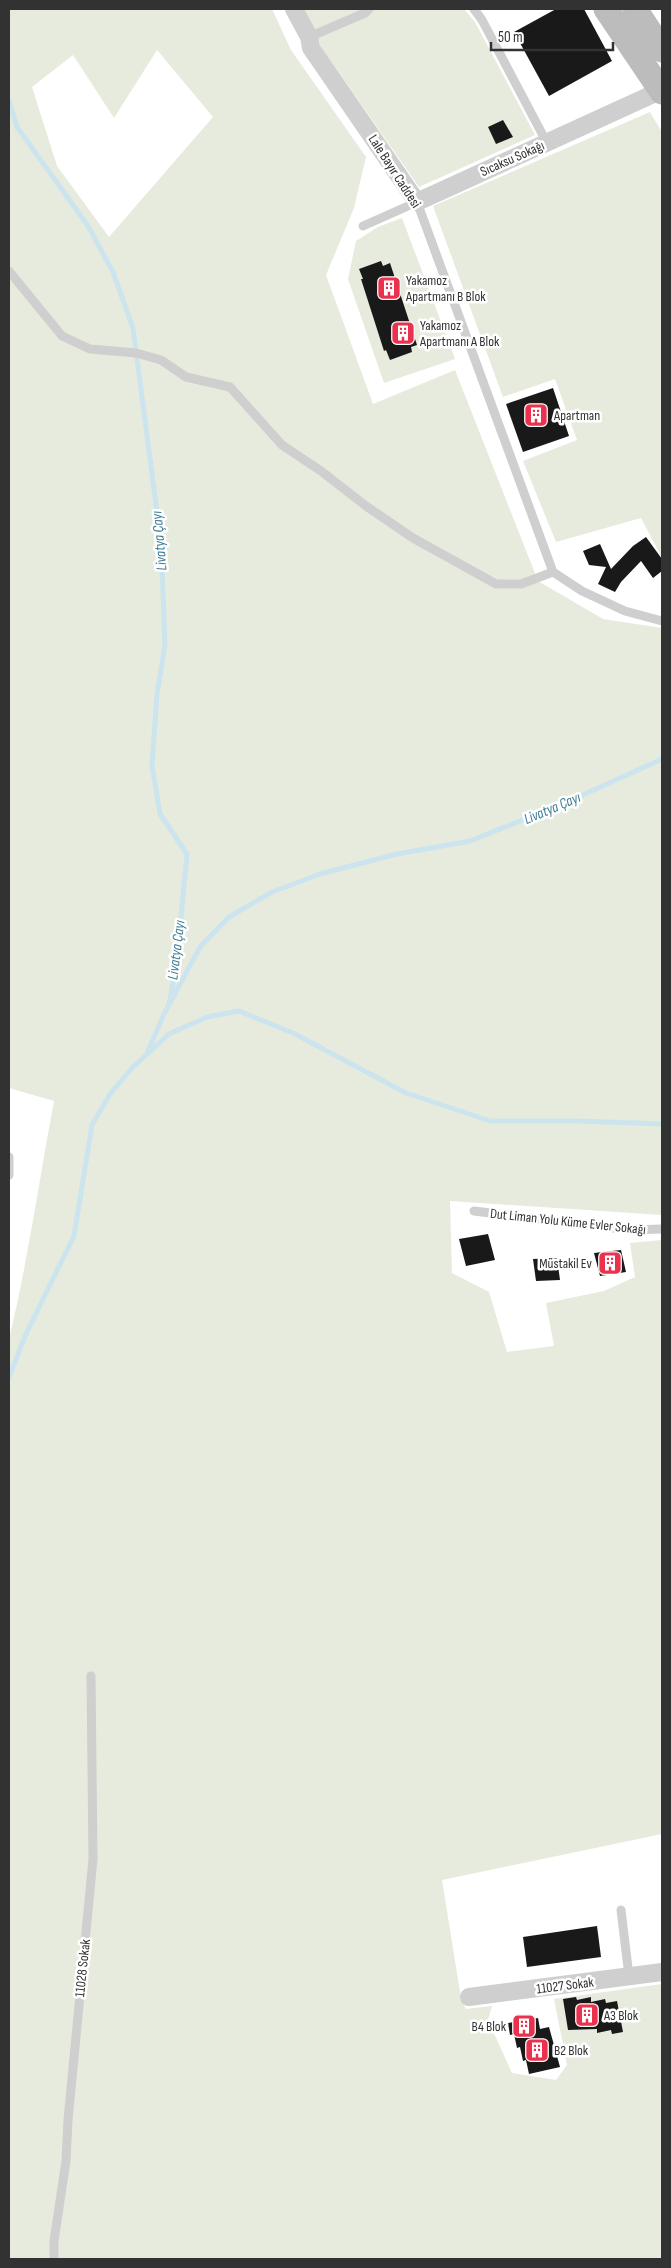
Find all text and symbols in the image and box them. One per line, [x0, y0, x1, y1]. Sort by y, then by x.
scale bar [491, 20, 614, 52]
text: 50 m [498, 28, 523, 47]
street label: Lale Bayır Caddesi [365, 132, 425, 211]
street label: Sıcaksu Sokağı [478, 137, 547, 180]
place label: Yakamoz Apartmanı B Blok [405, 272, 486, 305]
building icon: Yakamoz Apartmanı B Blok [376, 275, 402, 301]
place label: Yakamoz Apartmanı A Blok [419, 317, 500, 350]
building icon: Yakamoz Apartmanı A Blok [390, 320, 416, 346]
building icon: Apartman [523, 402, 549, 428]
place label: Apartman [553, 407, 600, 424]
water label: Livatya Çayı [147, 510, 172, 571]
water label: Livatya Çayı [521, 788, 584, 829]
water label: Livatya Çayı [163, 919, 190, 981]
street label: Dut Liman Yolu Küme Evler Sokağı [489, 1205, 647, 1238]
building icon: Müstakil Ev [597, 1250, 623, 1276]
place label: Müstakil Ev [539, 1255, 593, 1272]
street label: 11028 Sokak [71, 1938, 94, 1998]
street label: 11027 Sokak [535, 1973, 595, 1997]
building icon: A3 Blok [574, 2002, 600, 2028]
place label: A3 Blok [603, 2007, 639, 2024]
building icon: B4 Blok [511, 2013, 537, 2039]
place label: B4 Blok [471, 2018, 507, 2035]
building icon: B2 Blok [524, 2037, 550, 2063]
place label: B2 Blok [554, 2042, 589, 2059]

